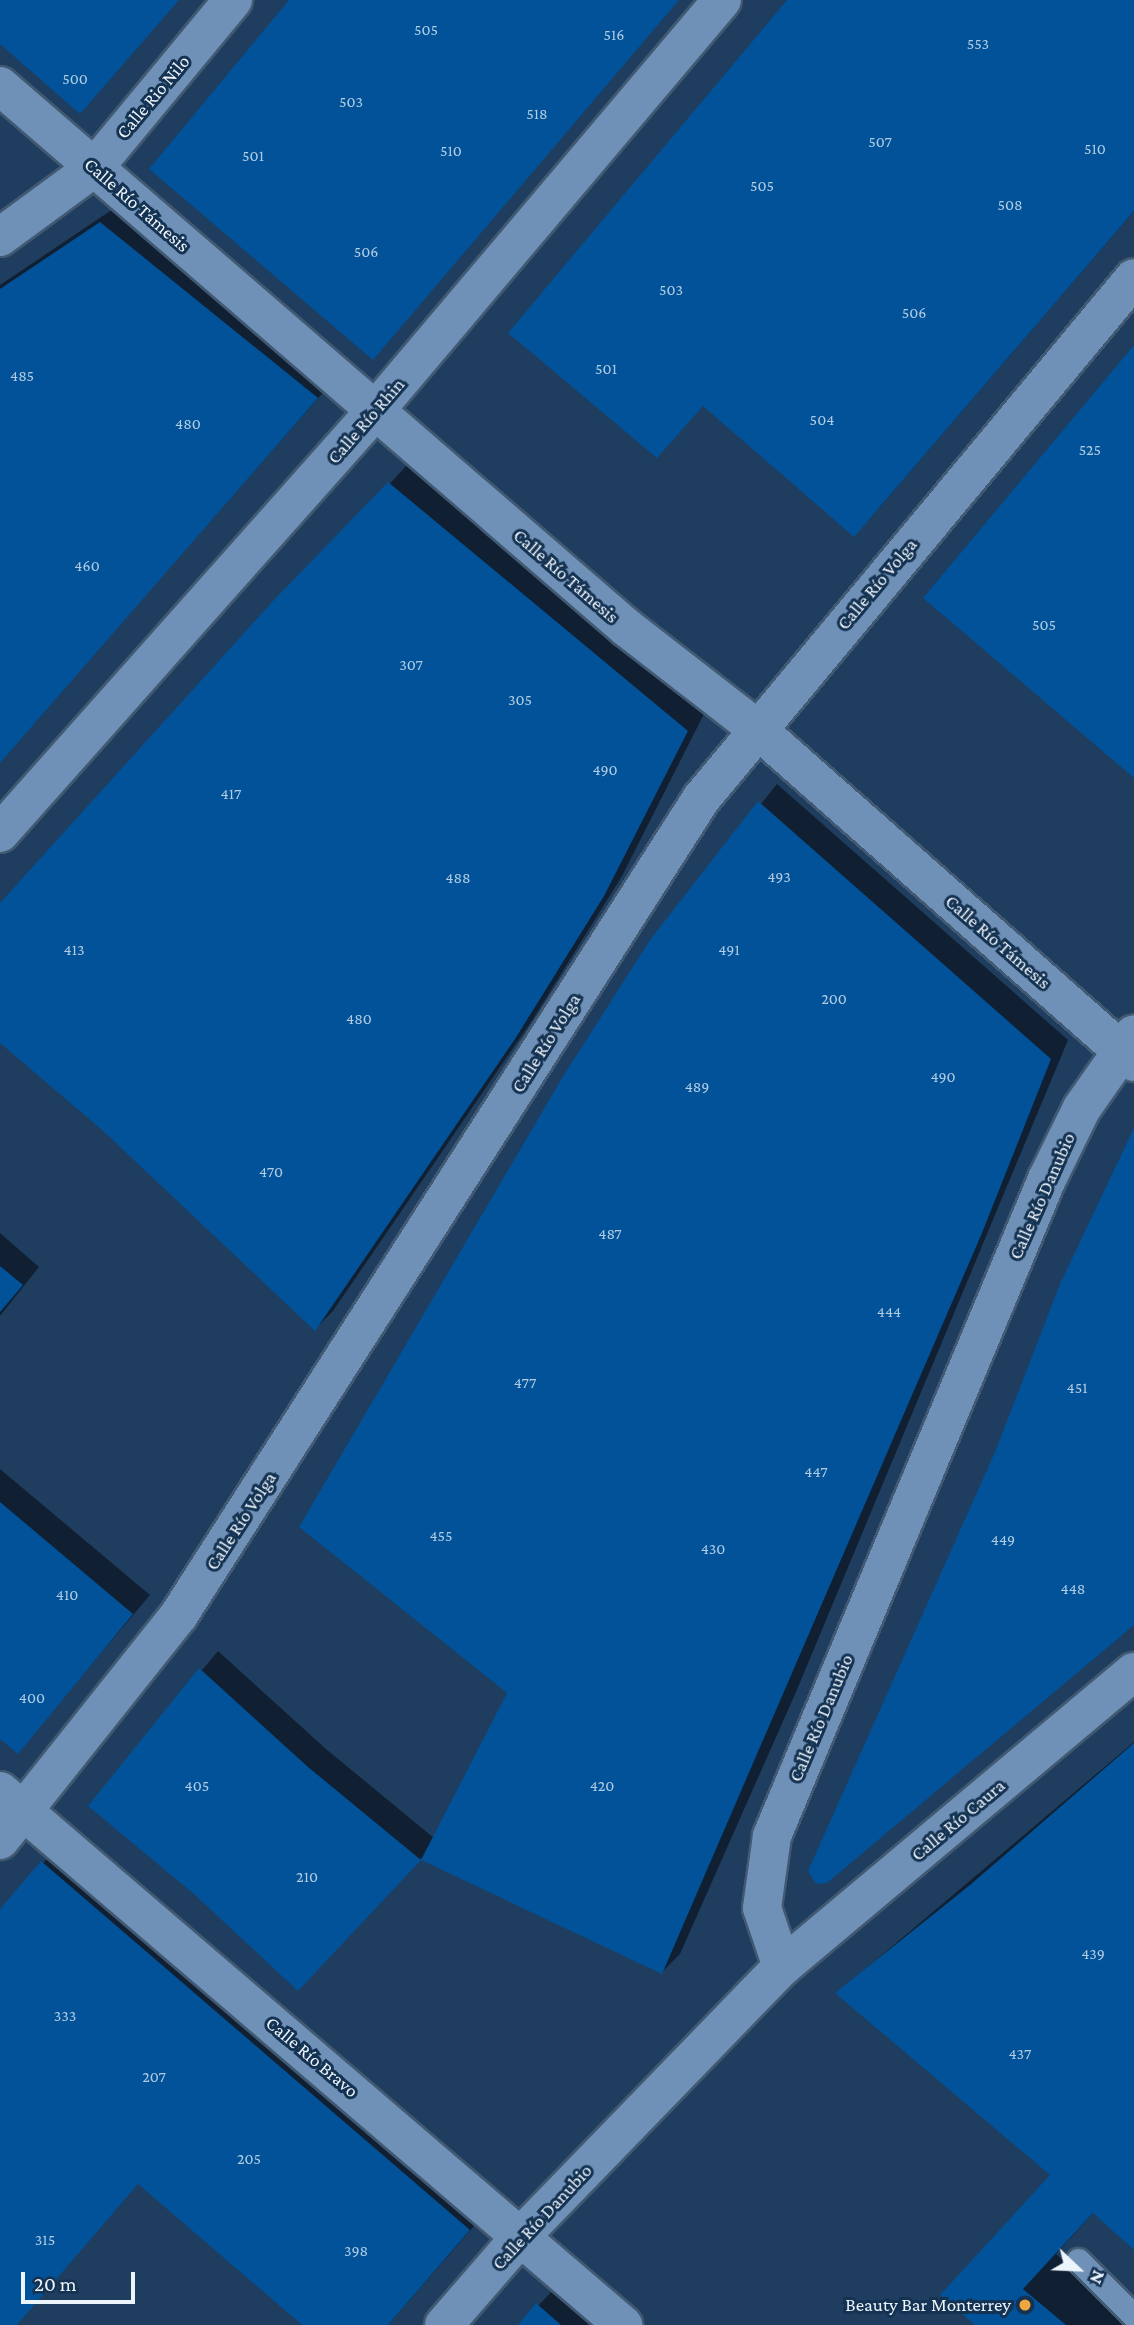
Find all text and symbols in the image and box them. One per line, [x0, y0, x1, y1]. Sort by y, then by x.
house number: 505 [414, 20, 438, 40]
house number: 516 [604, 25, 624, 45]
house number: 553 [967, 34, 989, 54]
street label: Calle Rio Nilo [111, 51, 195, 143]
house number: 500 [62, 69, 88, 89]
house number: 503 [339, 92, 363, 112]
house number: 518 [526, 104, 548, 124]
house number: 507 [868, 132, 892, 152]
house number: 510 [1084, 139, 1106, 159]
house number: 510 [440, 141, 462, 161]
house number: 501 [242, 146, 264, 166]
street label: Calle Río Támesis [80, 153, 194, 257]
house number: 505 [750, 176, 774, 196]
house number: 508 [997, 195, 1023, 215]
house number: 506 [354, 242, 378, 262]
house number: 503 [659, 280, 683, 300]
house number: 506 [902, 303, 926, 323]
house number: 501 [595, 359, 617, 379]
house number: 485 [10, 366, 34, 386]
street label: Calle Río Rhin [323, 373, 409, 469]
house number: 504 [810, 410, 834, 430]
house number: 480 [175, 414, 201, 434]
house number: 525 [1079, 440, 1101, 460]
street label: Calle Río Támesis [509, 524, 623, 628]
street label: Calle Río Volga [832, 534, 922, 634]
house number: 460 [74, 556, 100, 576]
house number: 505 [1032, 615, 1056, 635]
house number: 307 [399, 655, 423, 675]
house number: 305 [508, 690, 532, 710]
house number: 490 [592, 760, 618, 780]
house number: 417 [221, 784, 241, 804]
house number: 493 [767, 867, 791, 887]
house number: 488 [445, 868, 471, 888]
street label: Calle Río Támesis [941, 890, 1055, 994]
house number: 413 [63, 940, 85, 960]
house number: 491 [718, 940, 740, 960]
street label: Calle Río Volga [506, 989, 586, 1097]
house number: 200 [821, 989, 847, 1009]
house number: 480 [346, 1009, 372, 1029]
house number: 490 [930, 1067, 956, 1087]
house number: 489 [685, 1077, 709, 1097]
street label: Calle Río Danubio [1004, 1129, 1080, 1263]
house number: 470 [259, 1162, 283, 1182]
house number: 487 [598, 1224, 622, 1244]
house number: 444 [877, 1302, 901, 1322]
house number: 477 [514, 1373, 536, 1393]
house number: 451 [1067, 1378, 1087, 1398]
house number: 447 [804, 1462, 828, 1482]
street label: Calle Río Volga [201, 1468, 281, 1574]
house number: 455 [429, 1526, 453, 1546]
house number: 449 [991, 1530, 1015, 1550]
house number: 430 [701, 1539, 725, 1559]
house number: 448 [1061, 1579, 1085, 1599]
house number: 410 [56, 1585, 78, 1605]
street label: Calle Río Danubio [784, 1651, 858, 1785]
house number: 400 [19, 1688, 45, 1708]
street label: Calle Río Caura [906, 1774, 1010, 1866]
house number: 405 [185, 1776, 209, 1796]
house number: 420 [590, 1776, 614, 1796]
house number: 210 [296, 1867, 318, 1887]
house number: 439 [1081, 1944, 1105, 1964]
house number: 333 [54, 2006, 76, 2026]
street label: Calle Río Bravo [261, 2012, 363, 2102]
house number: 437 [1009, 2044, 1031, 2064]
house number: 207 [142, 2067, 166, 2087]
house number: 205 [237, 2149, 261, 2169]
street label: Calle Río Danubio [487, 2159, 597, 2275]
house number: 315 [35, 2230, 55, 2250]
north arrow [1043, 2234, 1113, 2304]
house number: 398 [344, 2241, 368, 2261]
scale bar [24, 2258, 138, 2302]
text: N [1086, 2267, 1110, 2287]
text: 20 m [34, 2272, 77, 2296]
place label: Beauty Bar Monterrey [845, 2294, 1011, 2316]
marker: Beauty Bar Monterrey [1017, 2297, 1033, 2313]

